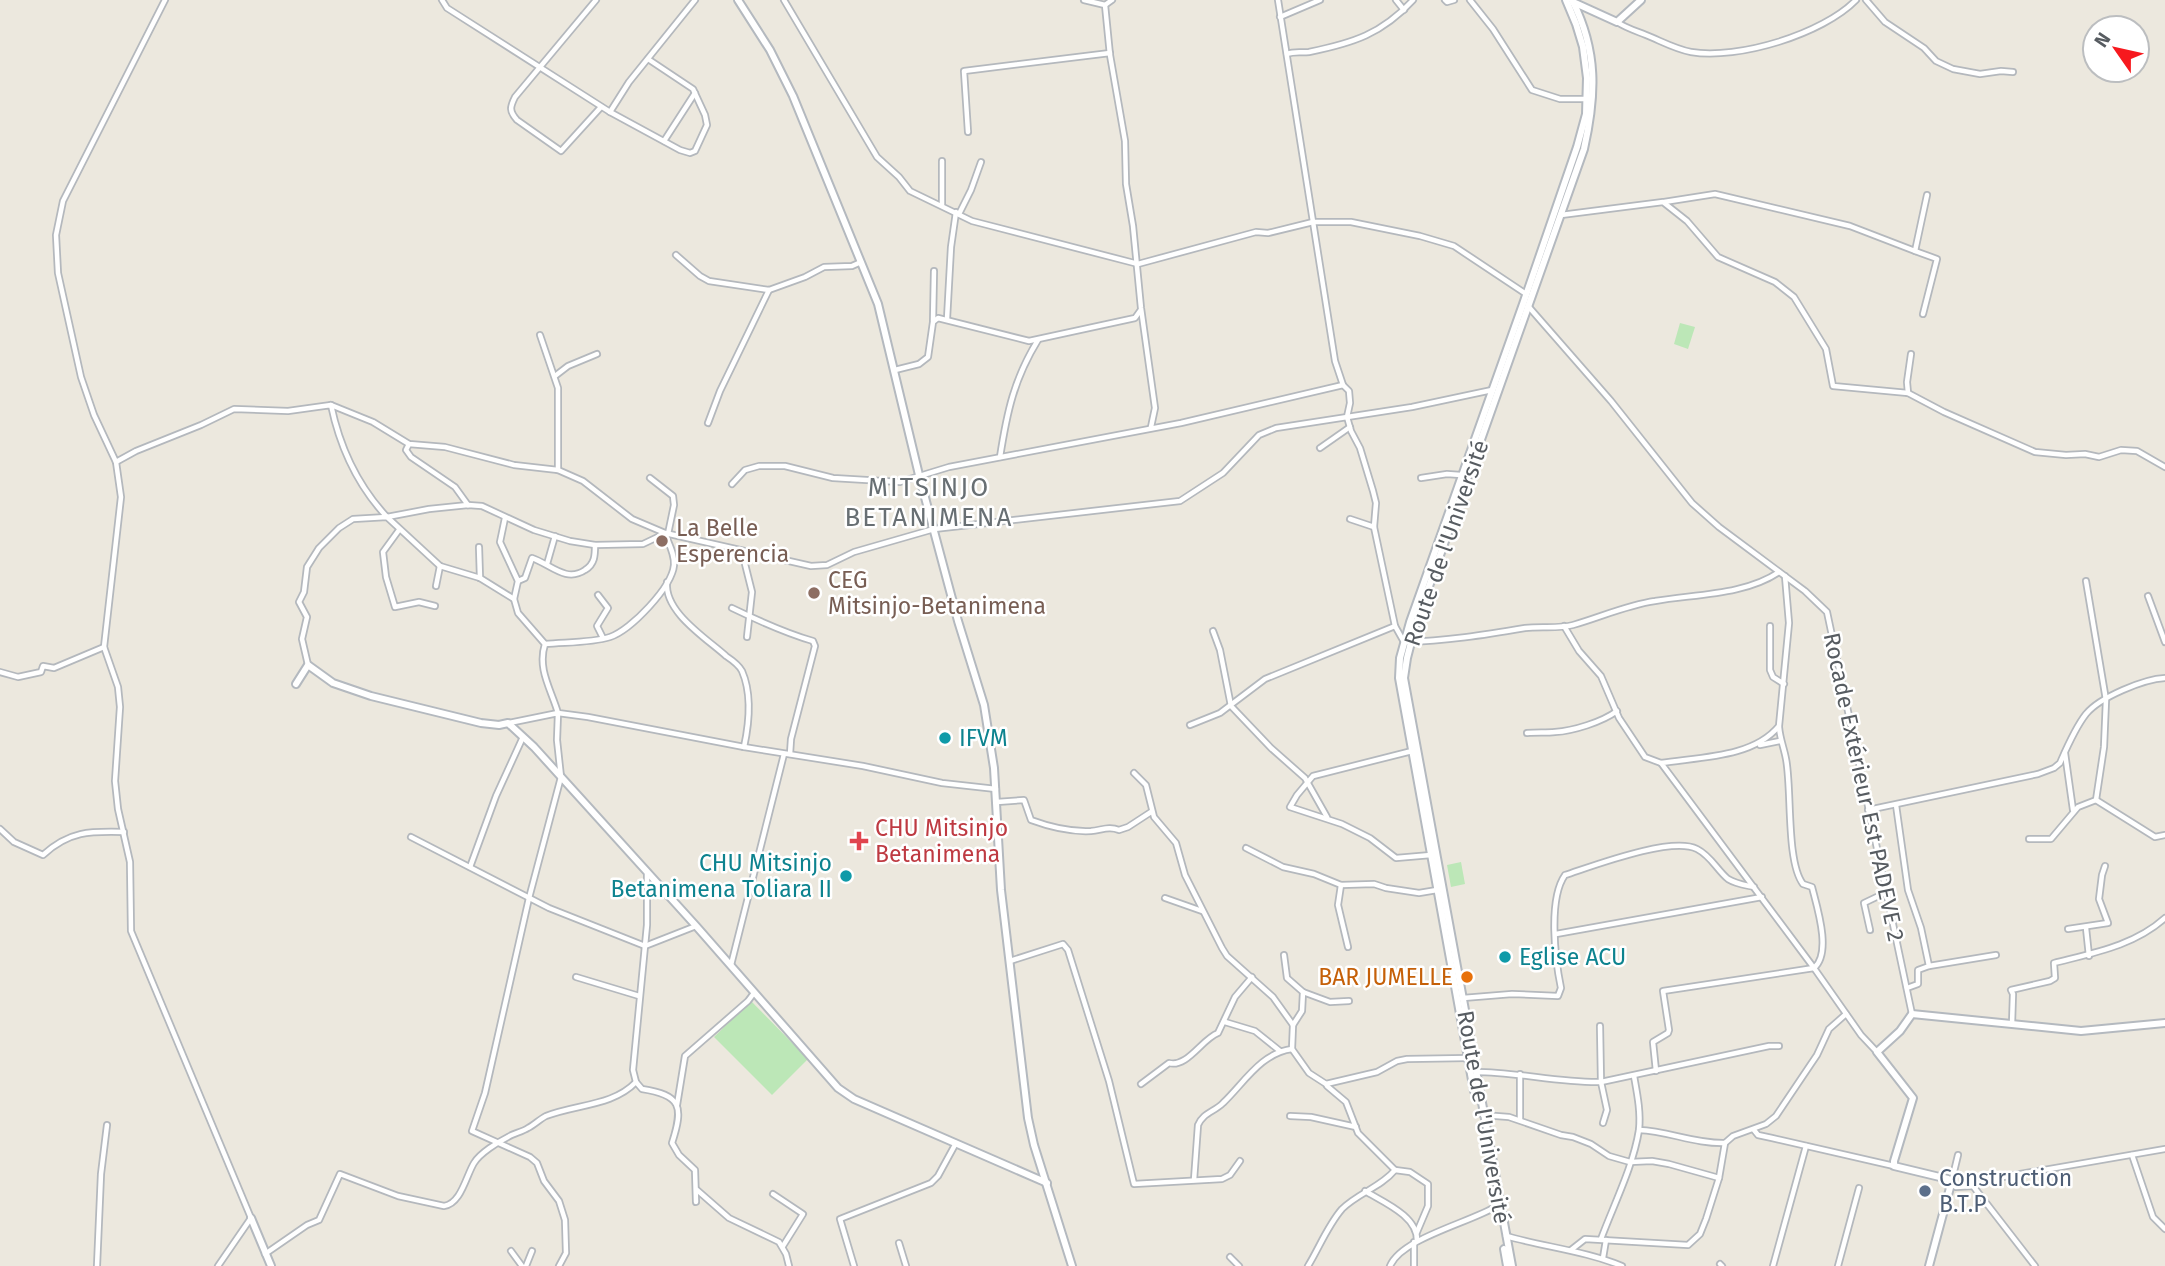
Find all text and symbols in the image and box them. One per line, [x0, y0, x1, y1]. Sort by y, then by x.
north arrow [2081, 14, 2151, 84]
text: N [2089, 28, 2115, 51]
street label: Route de l'Université [1398, 436, 1494, 650]
district label: MITSINJO BETANIMENA [845, 472, 1013, 533]
place label: La Belle Esperencia [676, 514, 789, 568]
marker: La Belle Esperencia [654, 533, 670, 549]
place label: CEG Mitsinjo-Betanimena [828, 566, 1046, 620]
marker: CEG Mitsinjo-Betanimena [806, 585, 822, 601]
street label: Rocade Extérieur Est PADEVE 2 [1818, 630, 1910, 944]
place label: IFVM [959, 724, 1008, 752]
marker: IFVM [937, 730, 953, 746]
place label: CHU Mitsinjo Betanimena [875, 814, 1008, 868]
marker: CHU Mitsinjo Betanimena [849, 831, 869, 851]
place label: CHU Mitsinjo Betanimena Toliara II [610, 849, 832, 903]
marker: CHU Mitsinjo Betanimena Toliara II [838, 868, 854, 884]
place label: Eglise ACU [1519, 943, 1626, 971]
marker: Eglise ACU [1497, 949, 1513, 965]
place label: BAR JUMELLE [1318, 963, 1453, 991]
marker: BAR JUMELLE [1459, 969, 1475, 985]
street label: Route de l'Université [1451, 1008, 1517, 1226]
place label: Construction B.T.P [1939, 1164, 2072, 1218]
marker: Construction B.T.P [1917, 1183, 1933, 1199]

